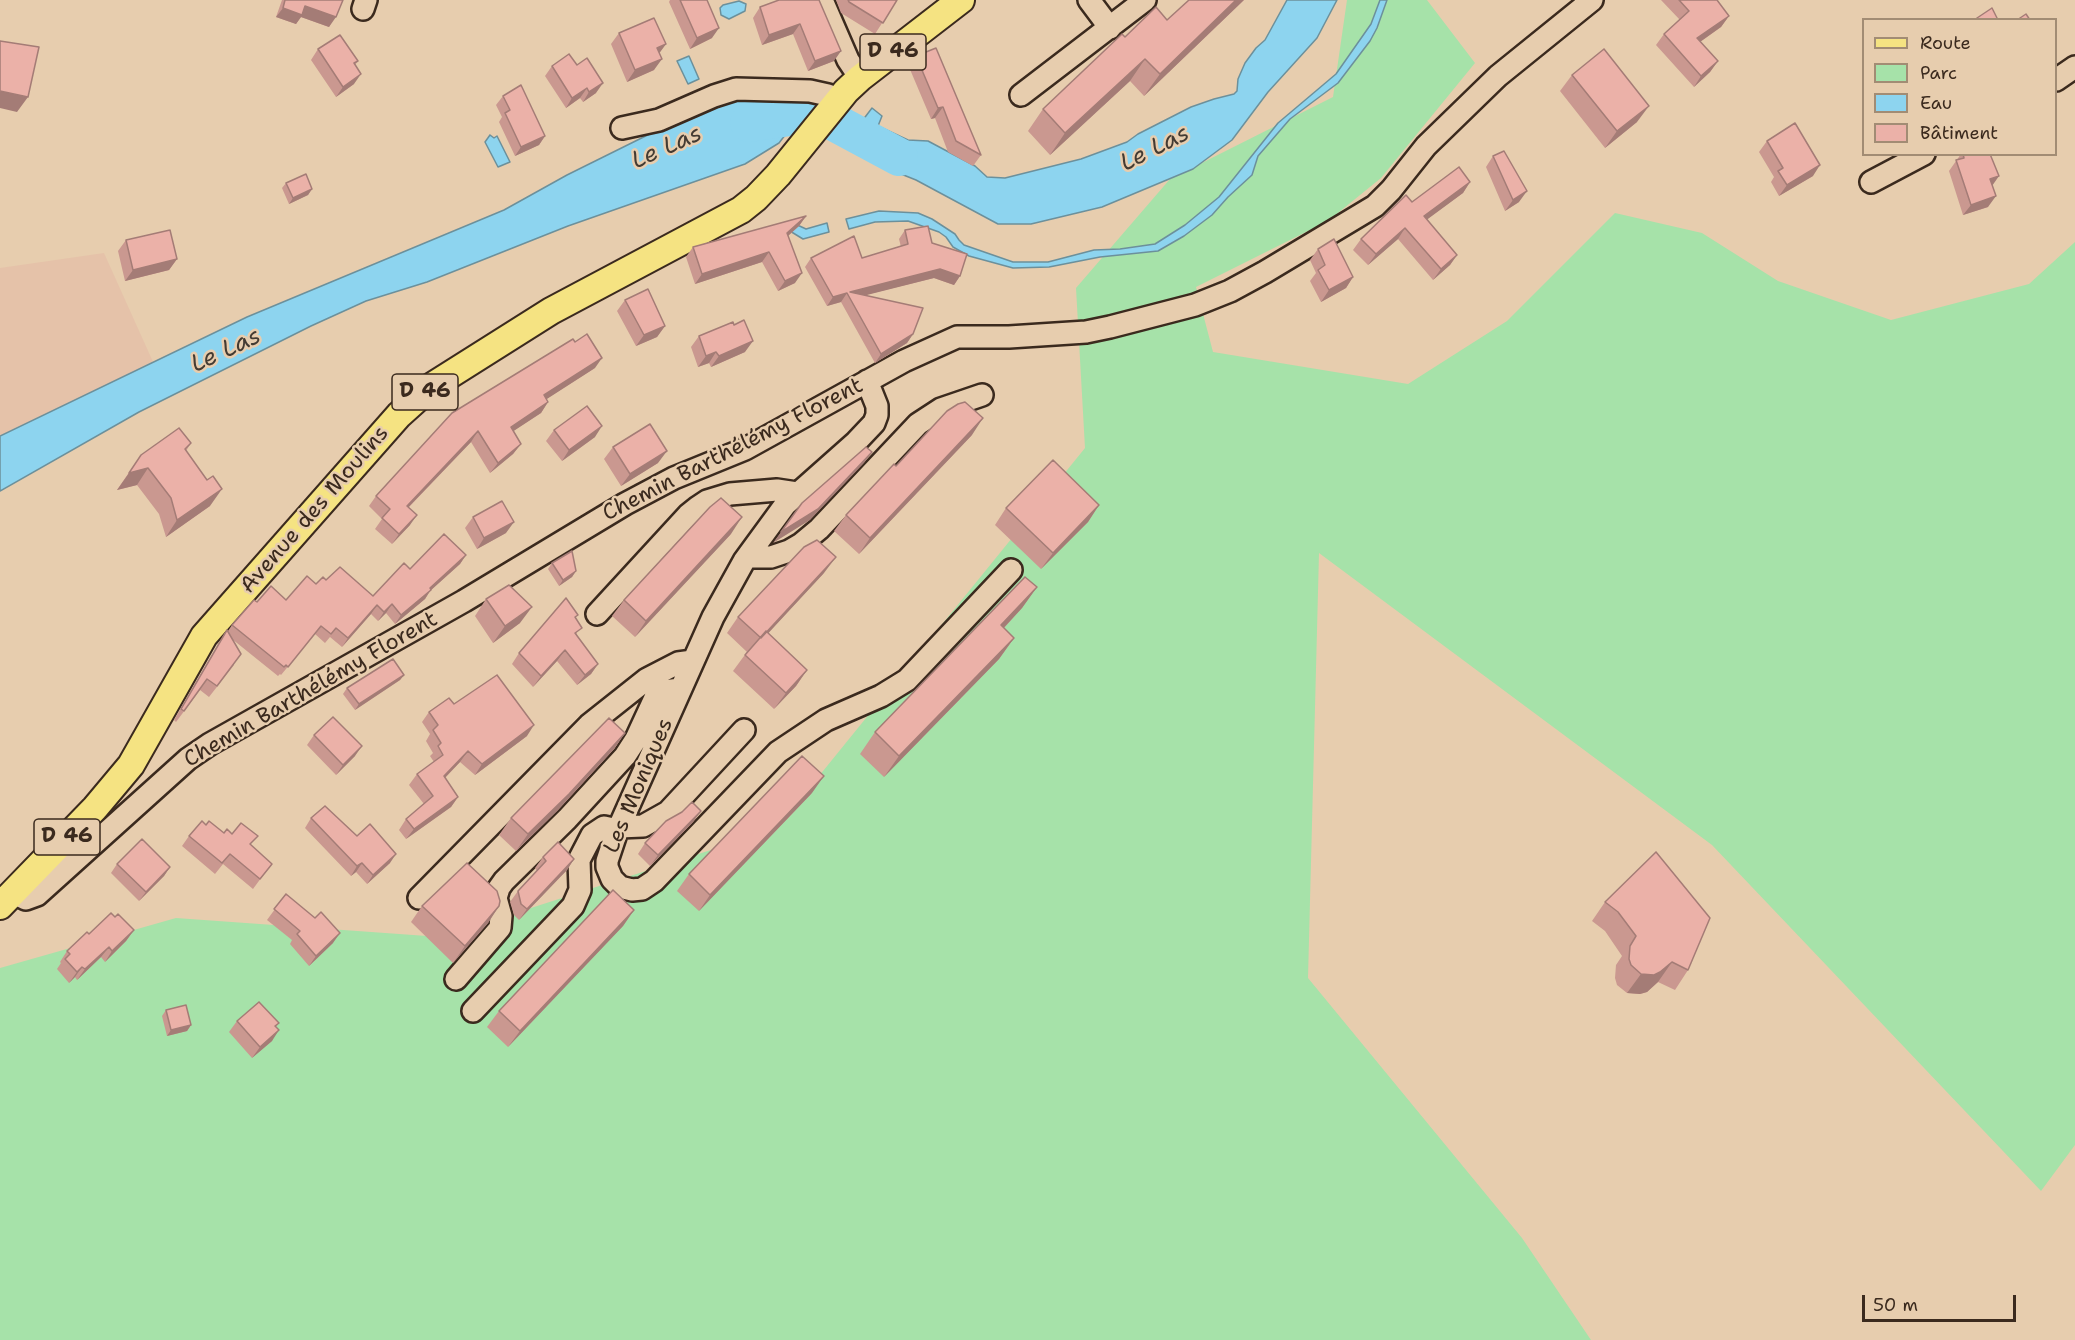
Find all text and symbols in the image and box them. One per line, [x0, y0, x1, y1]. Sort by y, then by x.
legend [1862, 18, 2057, 156]
text: Route [1920, 31, 1971, 55]
road number: D 46 [860, 34, 926, 70]
text: Parc [1920, 61, 1957, 85]
text: Eau [1920, 91, 1952, 115]
water label: Le Las [1116, 119, 1194, 179]
water label: Le Las [627, 120, 707, 176]
text: Bâtiment [1920, 121, 1998, 145]
water label: Le Las [186, 322, 266, 380]
street label: Chemin Barthélémy Florent [598, 373, 868, 527]
road number: D 46 [392, 374, 458, 410]
street label: Avenue des Moulins [235, 421, 395, 599]
street label: Chemin Barthélémy Florent [179, 606, 443, 774]
street label: Les Moniques [599, 715, 679, 857]
road number: D 46 [34, 819, 100, 855]
scale bar [1865, 1283, 2020, 1321]
text: 50 m [1873, 1293, 1918, 1317]

